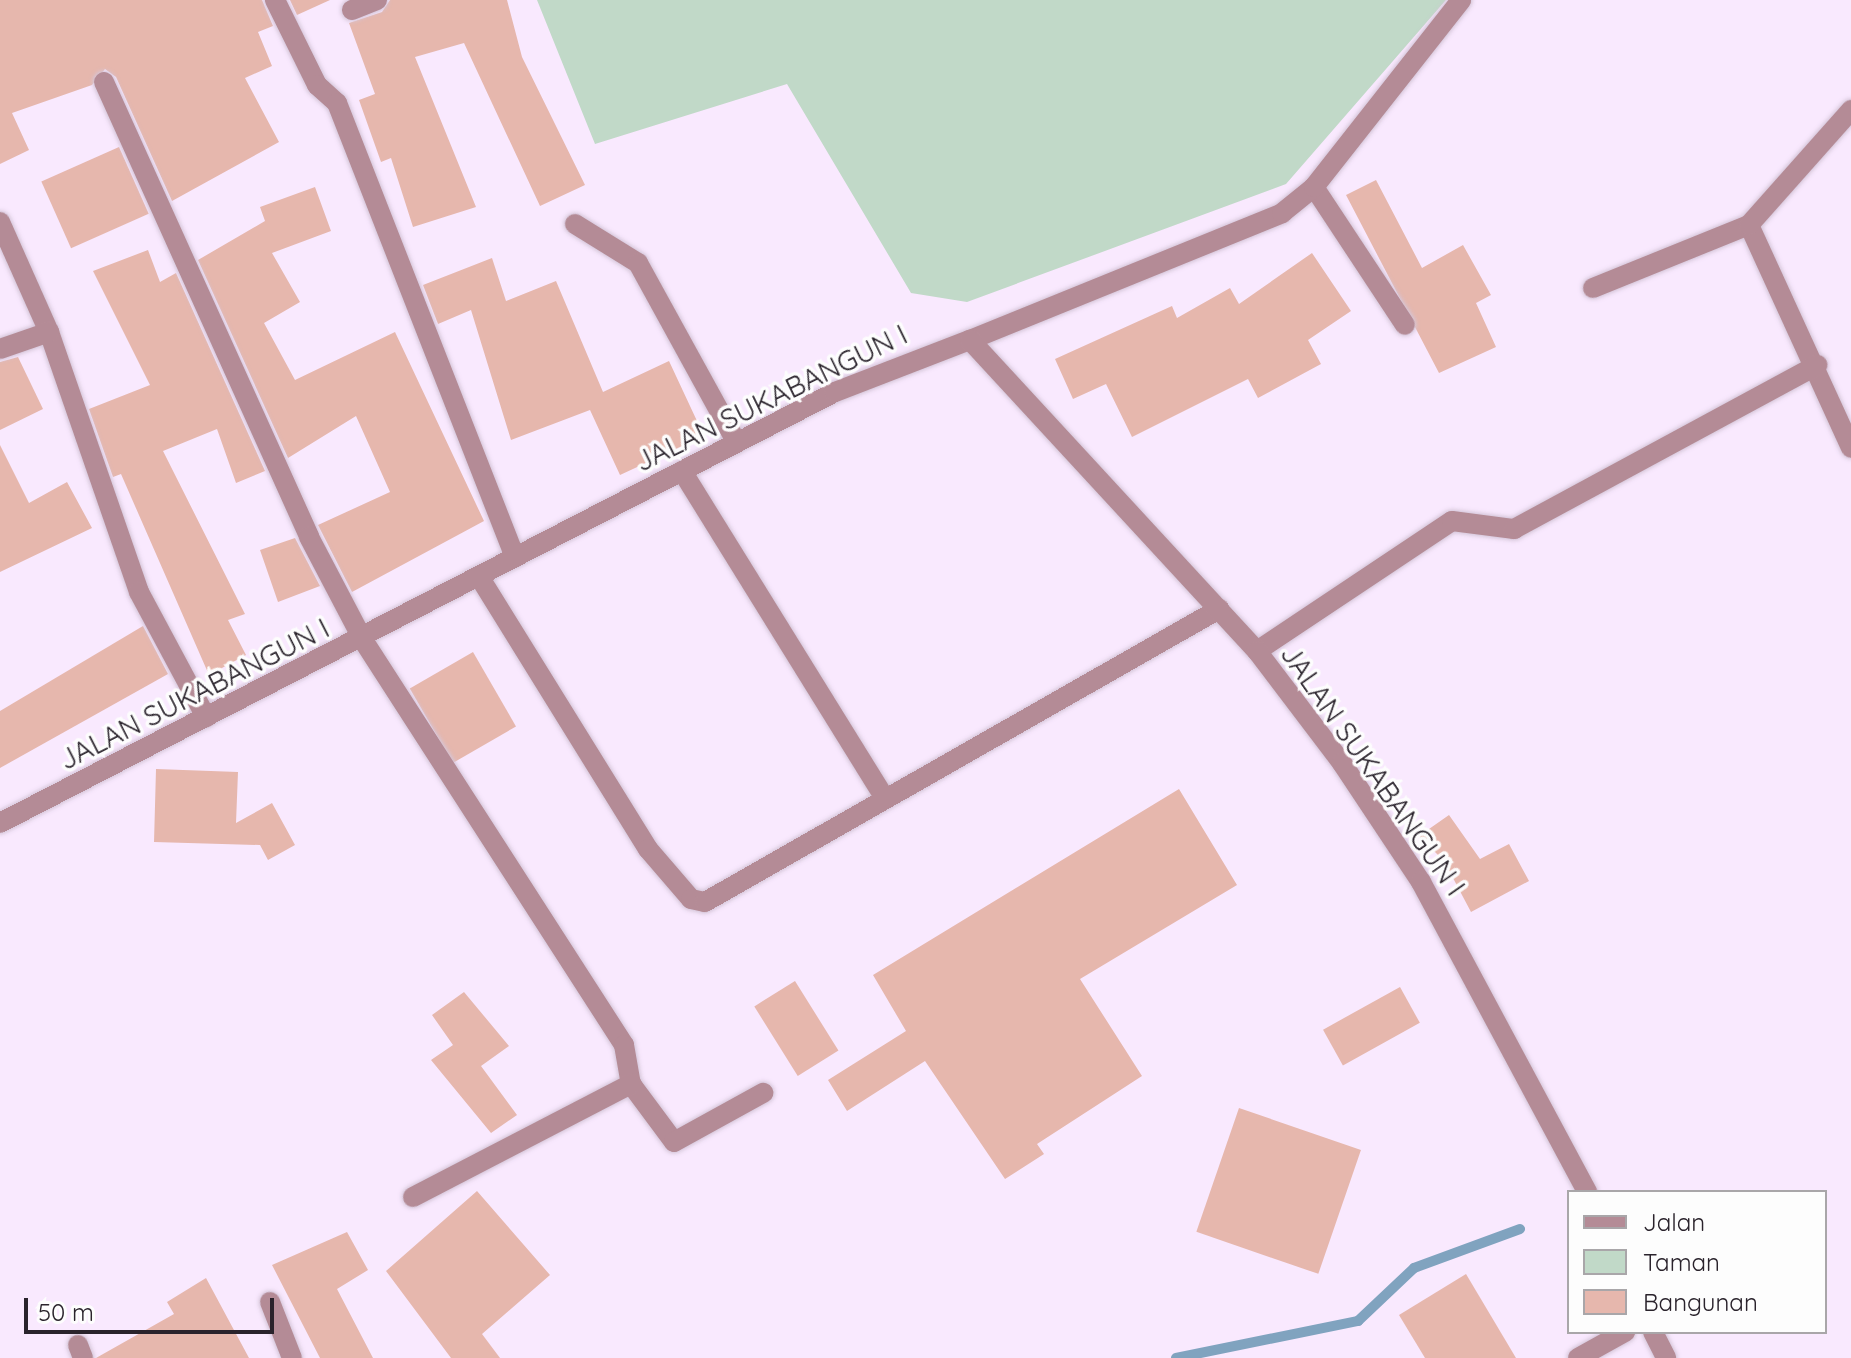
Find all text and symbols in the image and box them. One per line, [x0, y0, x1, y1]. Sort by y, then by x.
street label: JALAN SUKABANGUN I [629, 317, 913, 479]
street label: JALAN SUKABANGUN I [53, 611, 335, 777]
street label: JALAN SUKABANGUN I [1274, 638, 1472, 902]
legend [1567, 1190, 1827, 1334]
text: Jalan [1643, 1207, 1705, 1237]
text: Taman [1643, 1247, 1720, 1277]
scale bar [28, 1282, 278, 1332]
text: Bangunan [1643, 1287, 1758, 1317]
text: 50 m [38, 1297, 94, 1327]

